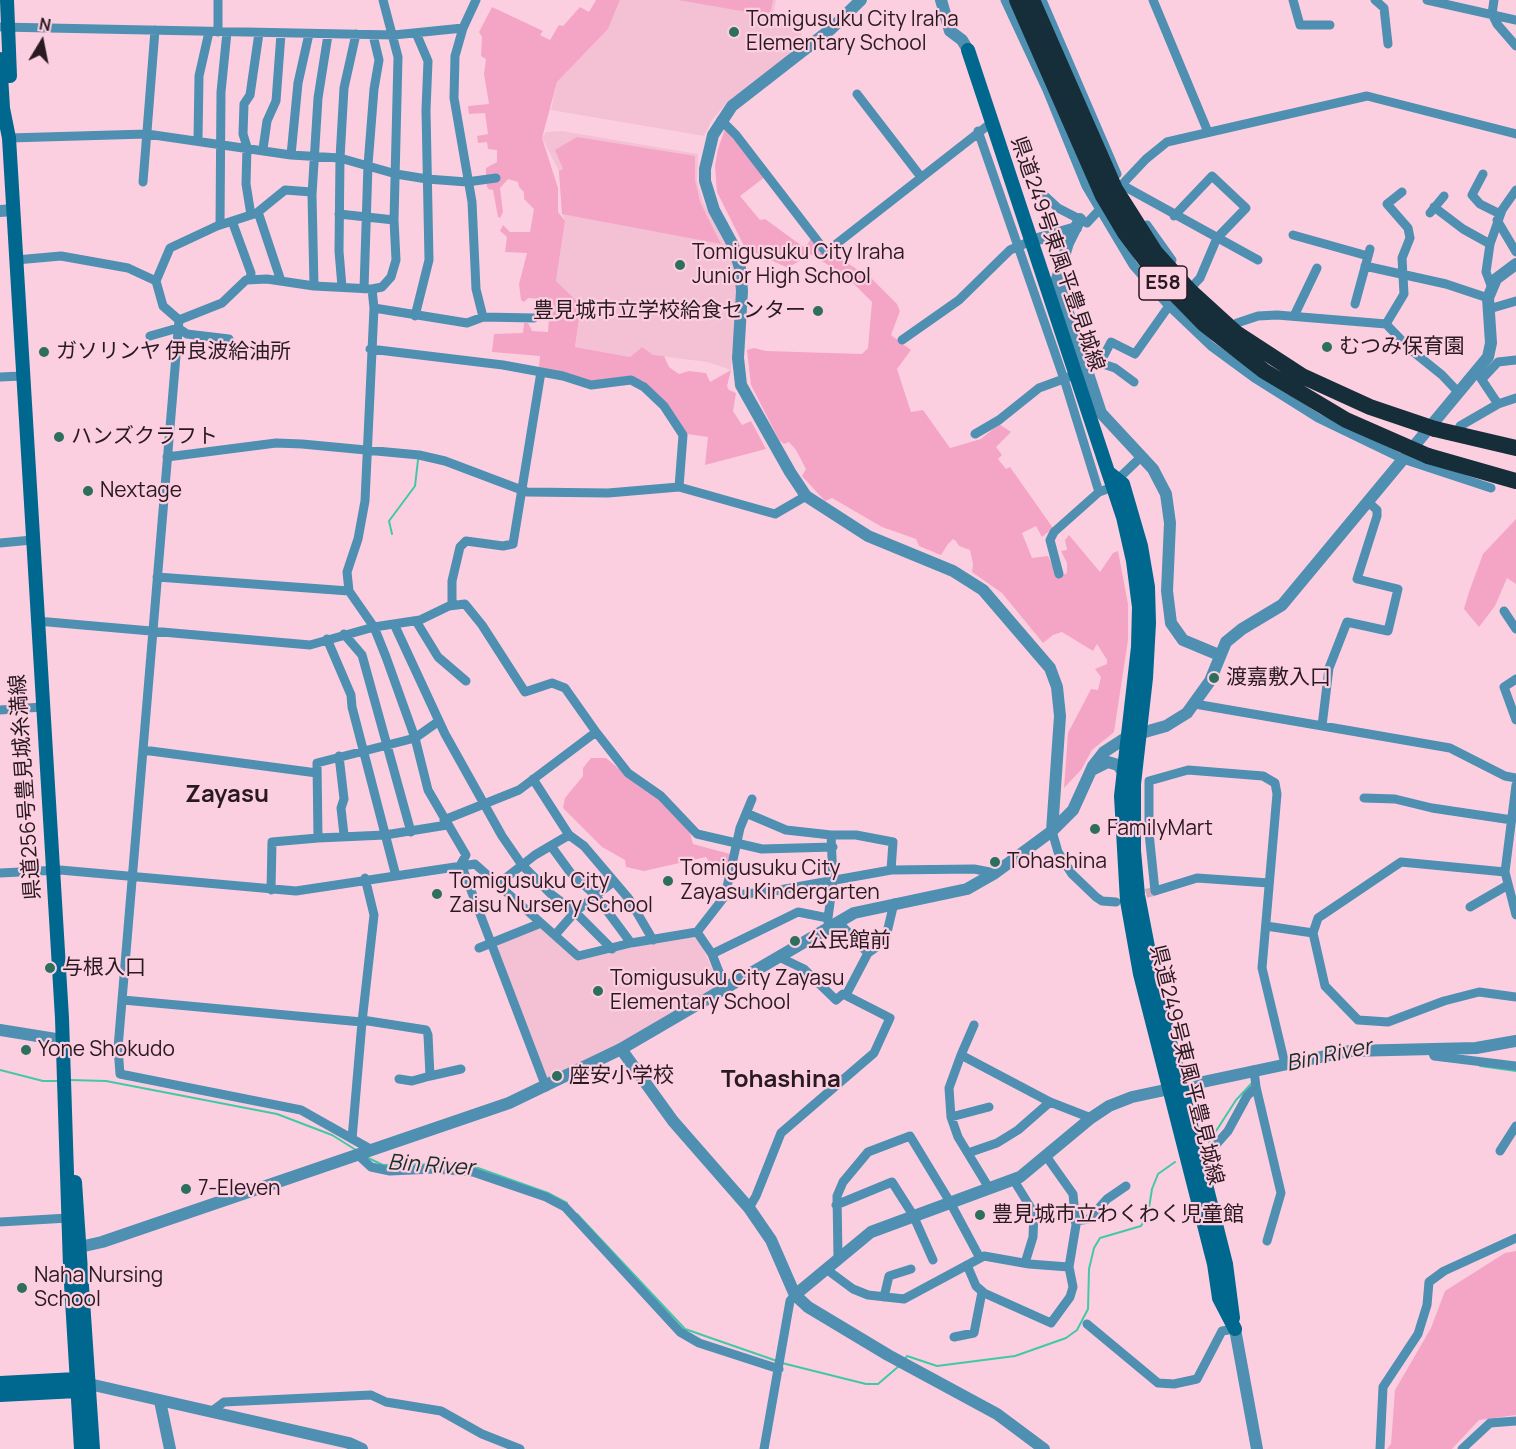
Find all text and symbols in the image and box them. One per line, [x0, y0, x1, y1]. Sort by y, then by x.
place label: Tomigusuku City Iraha Elementary School [746, 7, 959, 57]
north arrow [12, 12, 72, 72]
text: N [38, 12, 53, 36]
marker: Tomigusuku City Iraha Elementary School [727, 25, 741, 39]
street label: 県道249号東風平豊見城線 [1005, 133, 1109, 375]
place label: Tomigusuku City Iraha Junior High School [692, 240, 905, 290]
marker: Tomigusuku City Iraha Junior High School [673, 258, 687, 272]
road number: E58 [1139, 266, 1187, 300]
place label: 豊見城市立学校給食センター [533, 298, 806, 324]
marker: 豊見城市立学校給食センター [811, 304, 825, 318]
place label: むつみ保育園 [1339, 334, 1465, 360]
place label: ガソリンヤ 伊良波給油所 [56, 339, 291, 365]
marker: むつみ保育園 [1320, 340, 1334, 354]
marker: ガソリンヤ 伊良波給油所 [37, 345, 51, 359]
place label: ハンズクラフト [71, 424, 218, 450]
marker: ハンズクラフト [52, 430, 66, 444]
place label: Nextage [100, 478, 182, 504]
marker: Nextage [81, 484, 95, 498]
place label: 渡嘉敷入口 [1226, 665, 1331, 691]
marker: 渡嘉敷入口 [1207, 671, 1221, 685]
street label: 県道256号豊見城糸満線 [6, 673, 46, 901]
district label: Zayasu [185, 781, 269, 809]
place label: FamilyMart [1107, 816, 1213, 842]
marker: FamilyMart [1088, 822, 1102, 836]
place label: Tohashina [1007, 849, 1107, 875]
marker: Tohashina [988, 855, 1002, 869]
place label: Tomigusuku City Zayasu Kindergarten [680, 856, 880, 906]
place label: Tomigusuku City Zaisu Nursery School [449, 869, 653, 919]
marker: Tomigusuku City Zayasu Kindergarten [661, 874, 675, 888]
marker: Tomigusuku City Zaisu Nursery School [430, 887, 444, 901]
place label: 公民館前 [807, 928, 891, 954]
marker: 公民館前 [788, 934, 802, 948]
street label: 県道249号東風平豊見城線 [1144, 942, 1228, 1188]
place label: 与根入口 [62, 955, 146, 981]
marker: 与根入口 [43, 961, 57, 975]
place label: Tomigusuku City Zayasu Elementary School [610, 966, 845, 1016]
marker: Tomigusuku City Zayasu Elementary School [591, 984, 605, 998]
water label: Bin River [1284, 1034, 1374, 1078]
place label: Yone Shokudo [38, 1037, 175, 1063]
marker: Yone Shokudo [19, 1043, 33, 1057]
place label: 座安小学校 [569, 1063, 674, 1089]
district label: Tohashina [721, 1066, 841, 1094]
marker: 座安小学校 [550, 1069, 564, 1083]
water label: Bin River [387, 1150, 475, 1182]
place label: 7-Eleven [198, 1176, 280, 1202]
marker: 7-Eleven [179, 1182, 193, 1196]
place label: 豊見城市立わくわく児童館 [992, 1202, 1244, 1228]
marker: 豊見城市立わくわく児童館 [973, 1208, 987, 1222]
place label: Naha Nursing School [34, 1263, 163, 1313]
marker: Naha Nursing School [15, 1281, 29, 1295]

